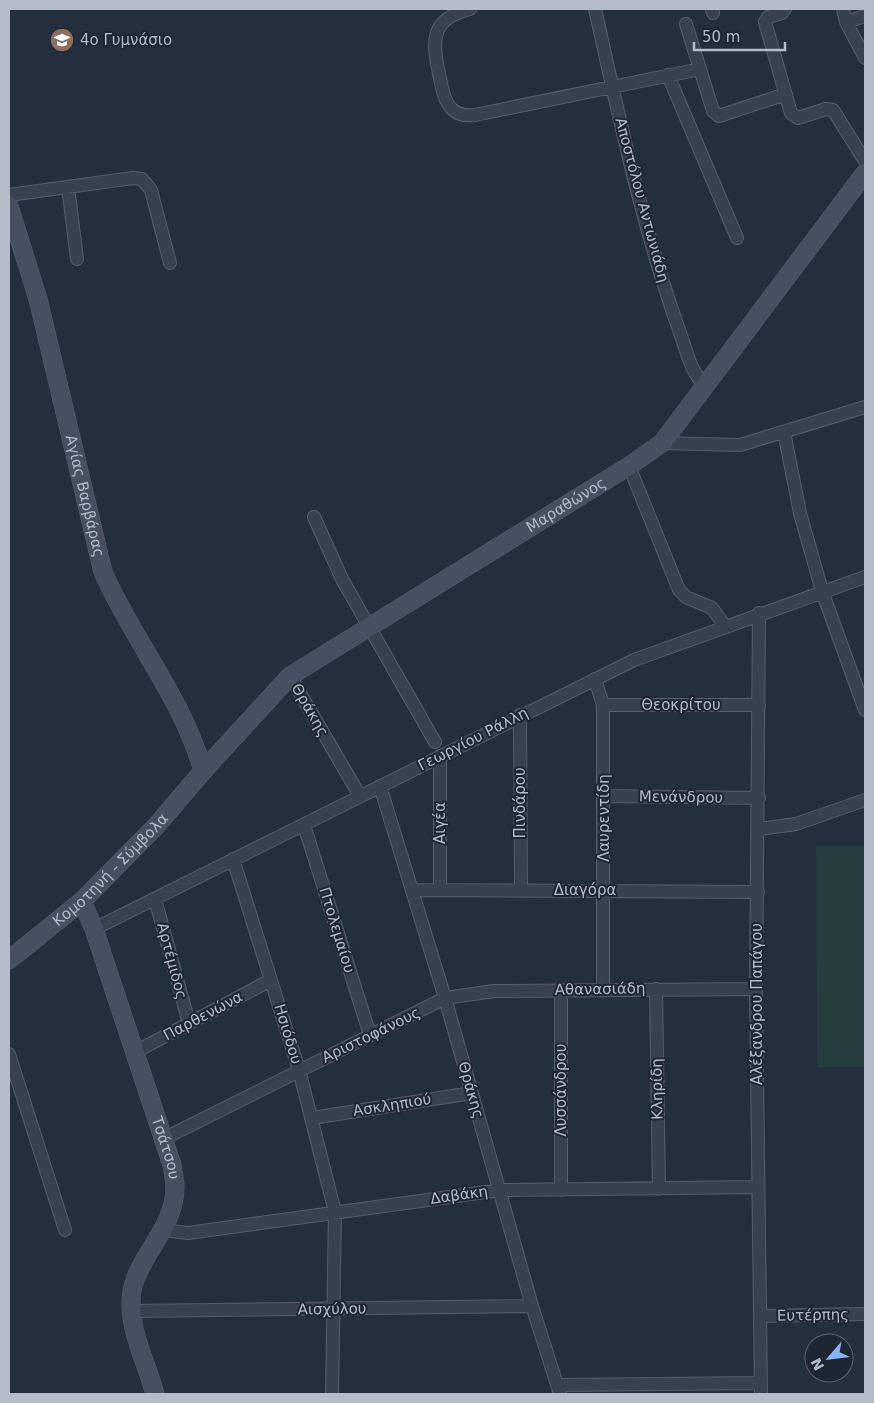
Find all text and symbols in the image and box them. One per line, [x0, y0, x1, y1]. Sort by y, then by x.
scale bar [694, 20, 785, 52]
school or university icon: 4ο Γυμνάσιο [49, 27, 75, 53]
text: 50 m [702, 28, 740, 46]
place label: 4ο Γυμνάσιο [80, 31, 172, 49]
street label: Αποστόλου Αντωνιάδη [611, 116, 673, 284]
street label: Αγίας Βαρβάρας [62, 433, 108, 559]
street label: Μαραθώνος [523, 474, 609, 537]
street label: Θράκης [288, 680, 332, 740]
street label: Θεοκρίτου [641, 696, 721, 714]
street label: Γεωργίου Ράλλη [415, 703, 531, 775]
street label: Πινδάρου [511, 767, 529, 839]
street label: Λαυρεντίδη [595, 774, 613, 862]
street label: Μενάνδρου [639, 787, 723, 807]
street label: Αιγέα [431, 802, 449, 844]
street label: Κομοτηνή - Σύμβολα [49, 809, 172, 930]
street label: Διαγόρα [554, 881, 616, 899]
street label: Πτολεμαίου [315, 885, 359, 975]
street label: Αρτέμιδος [153, 921, 191, 1001]
street label: Αλέξανδρου Παπάγου [748, 923, 766, 1085]
street label: Αθανασιάδη [554, 979, 646, 999]
street label: Παρθενώνα [160, 988, 246, 1044]
street label: Ησιόδου [270, 1002, 306, 1066]
street label: Αριστοφάνους [319, 1003, 423, 1067]
street label: Λυσσάνδρου [552, 1044, 570, 1136]
street label: Κληρίδη [647, 1058, 667, 1120]
street label: Θράκης [454, 1059, 488, 1121]
street label: Ασκληπιού [352, 1090, 432, 1120]
street label: Τσάτσου [147, 1113, 183, 1181]
street label: Δαβάκη [429, 1182, 489, 1208]
street label: Αισχύλου [297, 1299, 367, 1319]
street label: Ευτέρπης [777, 1305, 849, 1325]
north arrow [804, 1333, 854, 1383]
text: N [808, 1355, 827, 1373]

